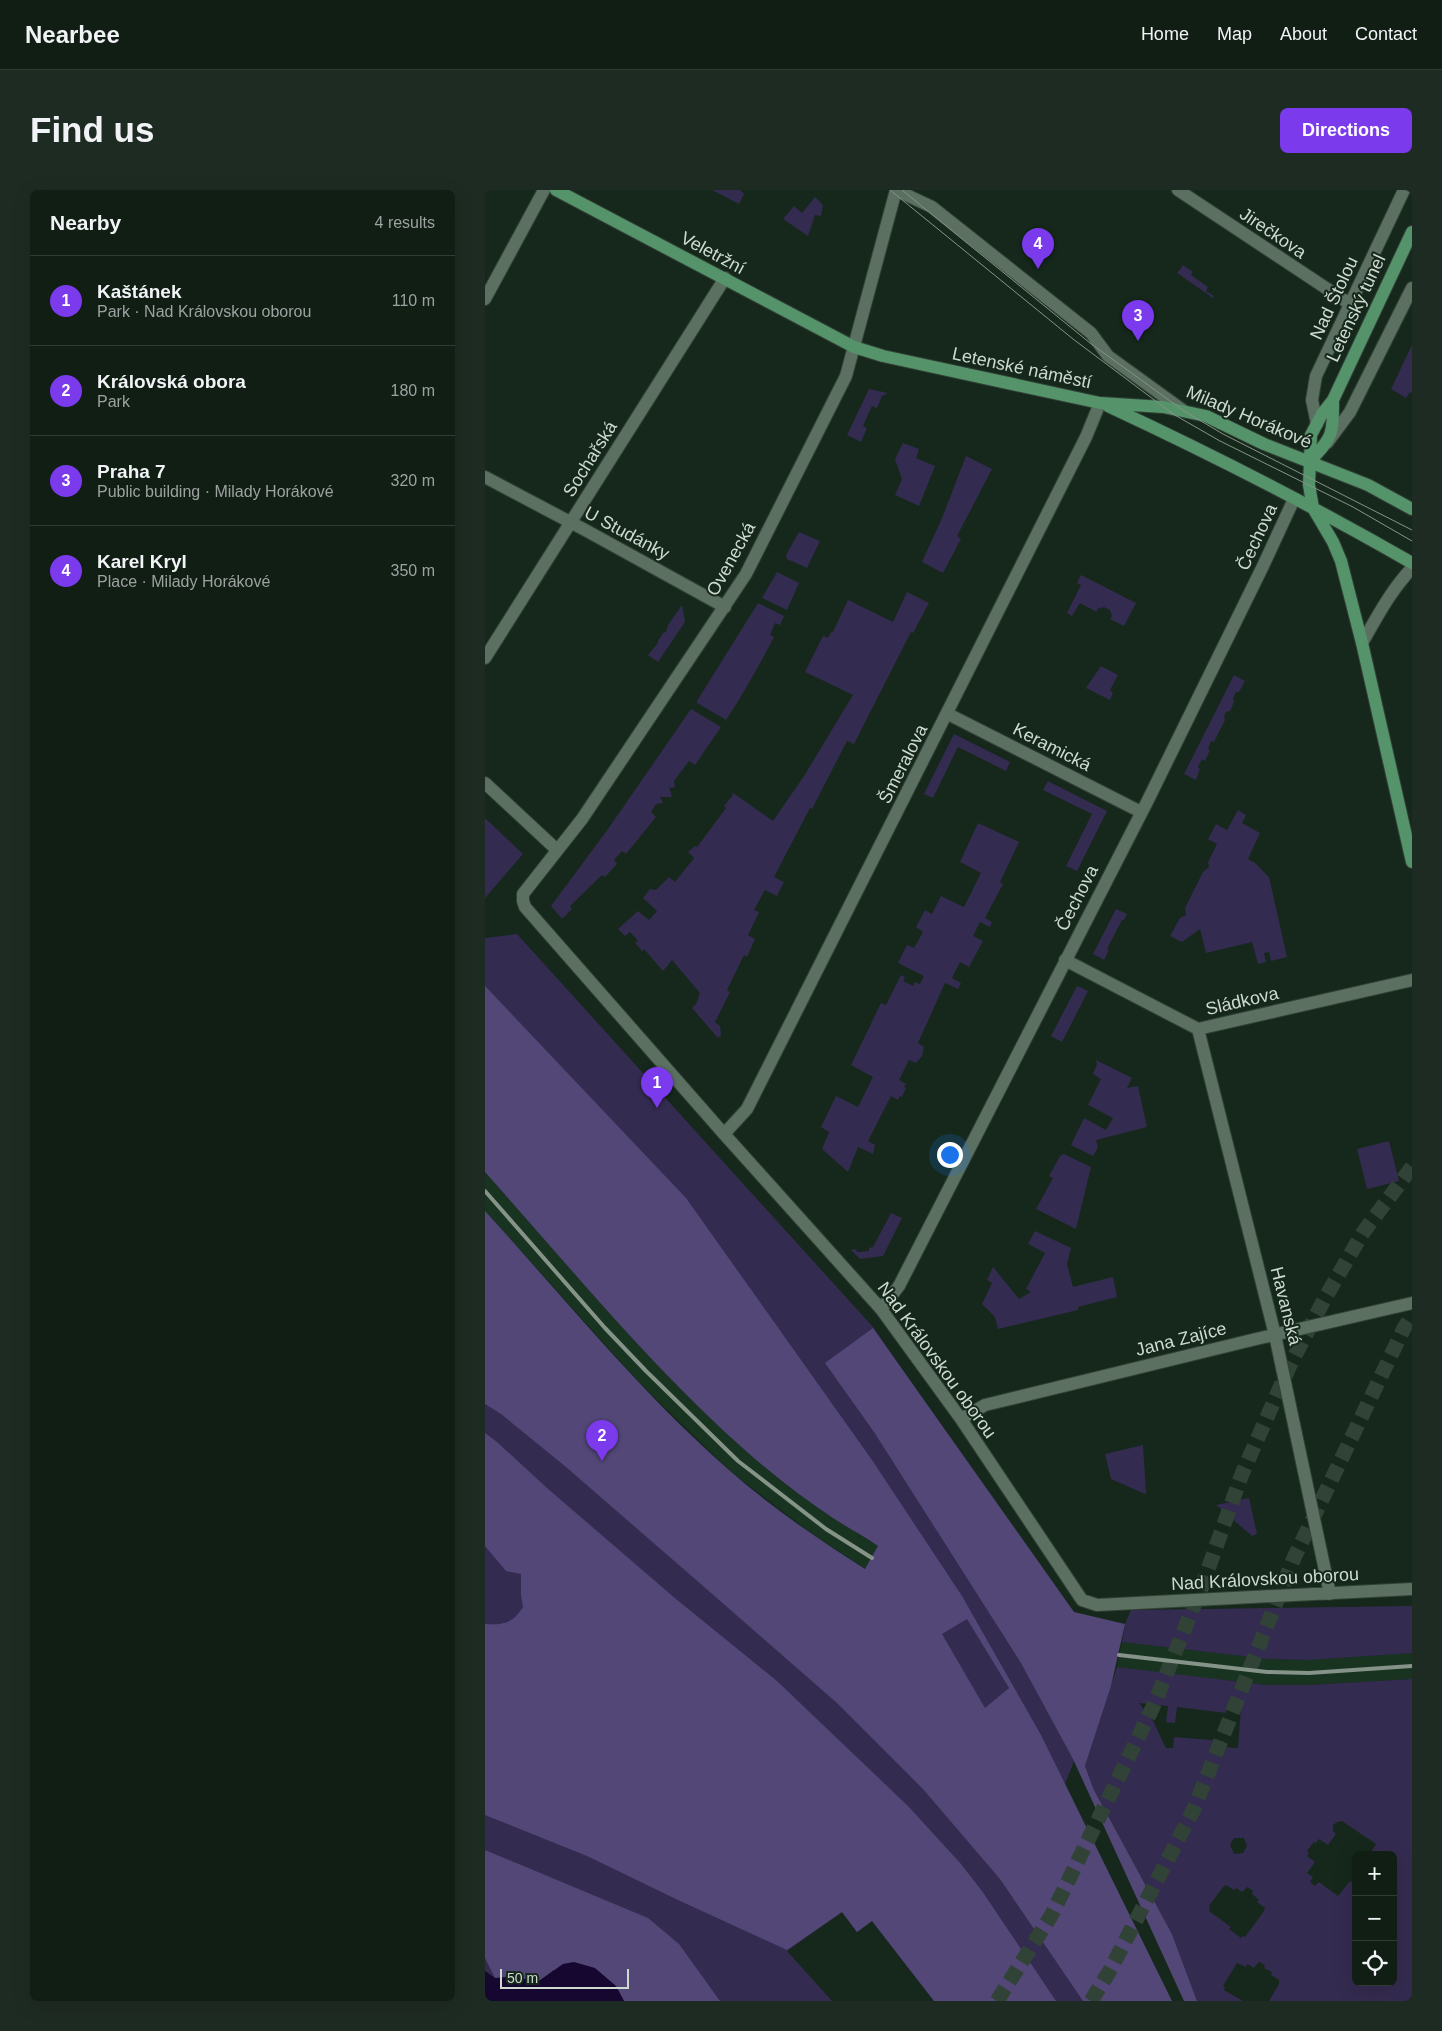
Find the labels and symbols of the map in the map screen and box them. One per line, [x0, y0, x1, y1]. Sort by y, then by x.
street label: Jirečkova [1236, 203, 1311, 263]
street label: Veletržní [677, 228, 749, 278]
pin: 4 [1022, 228, 1054, 269]
street label: Letenský tunel [1322, 251, 1390, 365]
street label: Nad Štolou [1305, 253, 1362, 343]
pin: 3 [1122, 300, 1154, 341]
street label: Letenské náměstí [950, 343, 1094, 393]
street label: Milady Horákové [1183, 382, 1315, 452]
street label: Sochařská [559, 417, 622, 500]
street label: Čechova [1232, 499, 1281, 573]
street label: U Studánky [581, 502, 673, 564]
street label: Ovenecká [703, 518, 760, 599]
street label: Keramická [1010, 719, 1095, 776]
street label: Šmeralova [874, 720, 932, 807]
street label: Čechova [1051, 860, 1102, 934]
street label: Sládkova [1204, 983, 1281, 1019]
pin: 1 [641, 1067, 673, 1108]
your location [937, 1142, 963, 1168]
street label: Havanská [1267, 1265, 1306, 1348]
street label: Nad Královskou oborou [874, 1278, 1000, 1442]
street label: Jana Zajíce [1133, 1318, 1229, 1360]
pin: 2 [586, 1420, 618, 1461]
street label: Nad Královskou oborou [1171, 1564, 1359, 1594]
scale bar [500, 1966, 629, 1989]

